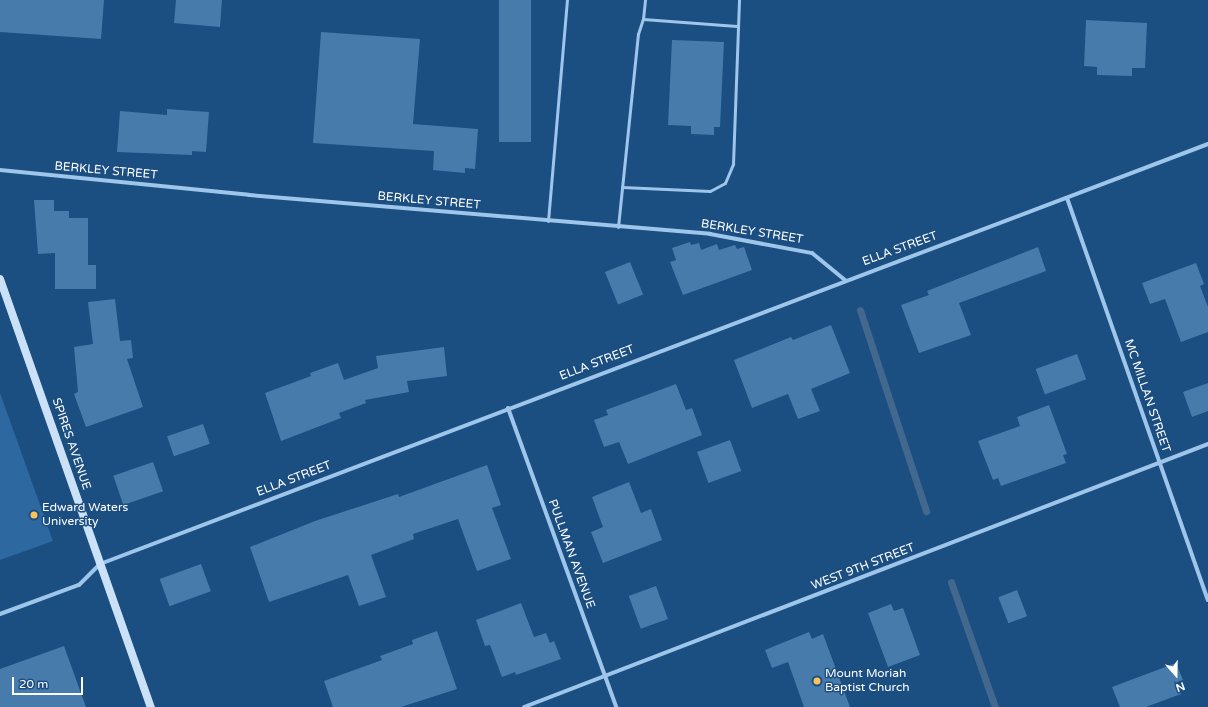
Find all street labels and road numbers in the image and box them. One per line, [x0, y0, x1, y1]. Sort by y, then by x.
street label: BERKLEY STREET [54, 159, 158, 183]
street label: BERKLEY STREET [377, 189, 481, 213]
street label: BERKLEY STREET [700, 217, 804, 247]
street label: ELLA STREET [861, 229, 939, 269]
street label: MC MILLAN STREET [1121, 338, 1173, 454]
street label: ELLA STREET [558, 342, 636, 384]
street label: SPIRES AVENUE [49, 396, 93, 492]
street label: ELLA STREET [255, 458, 333, 500]
street label: PULLMAN AVENUE [545, 497, 597, 611]
street label: WEST 9TH STREET [809, 541, 917, 593]

